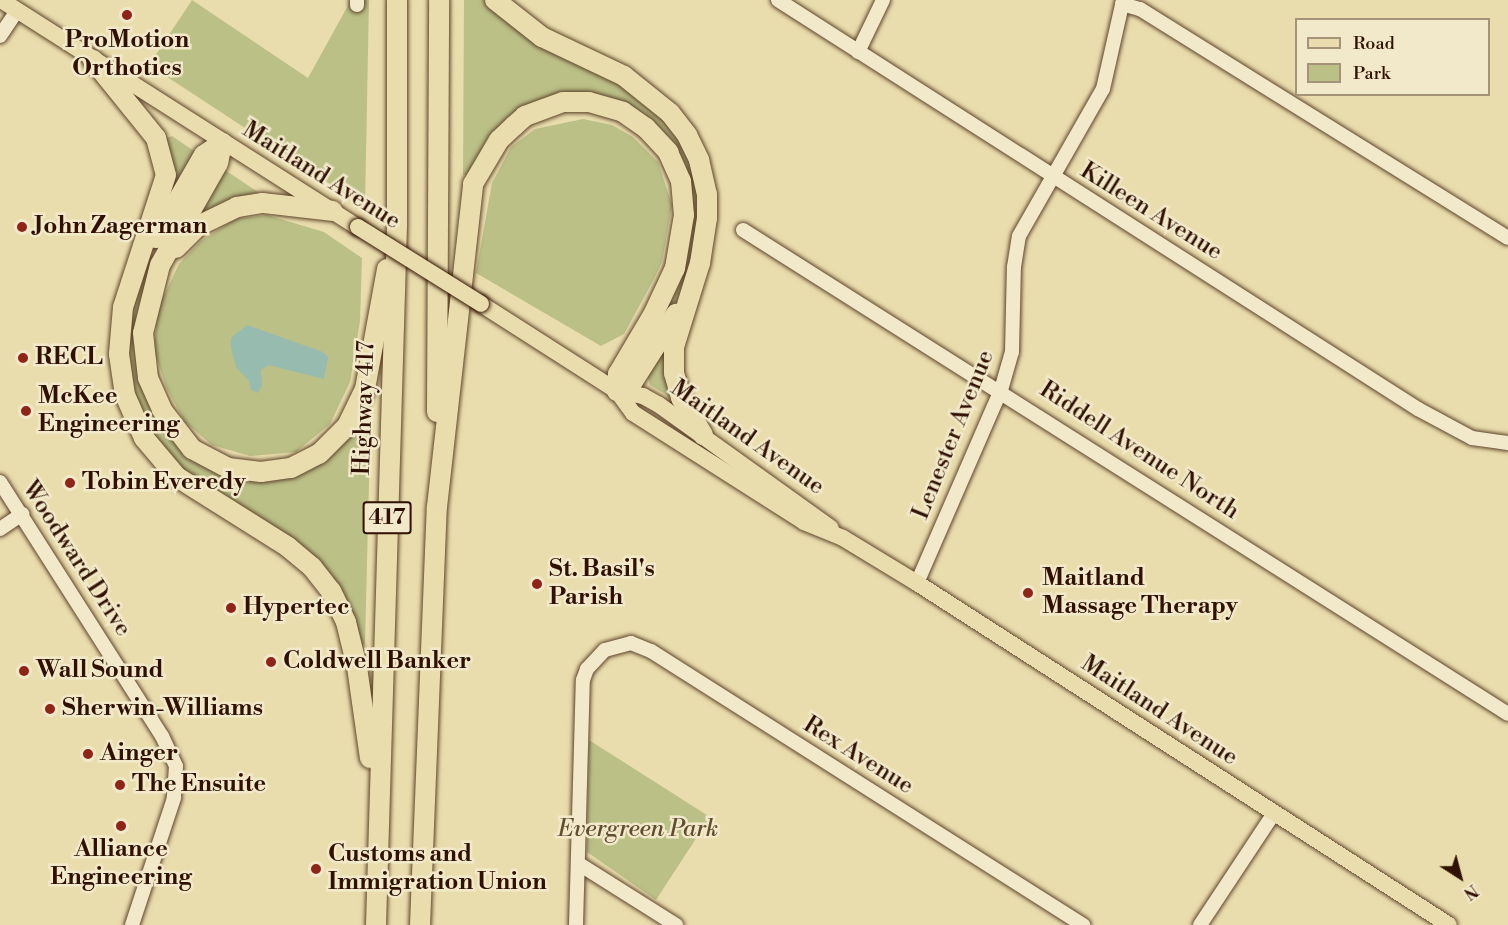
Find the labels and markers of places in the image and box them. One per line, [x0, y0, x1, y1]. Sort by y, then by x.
marker: ProMotion Orthotics [118, 6, 136, 24]
place label: ProMotion Orthotics [65, 27, 189, 83]
place label: John Zagerman [34, 213, 207, 241]
marker: John Zagerman [15, 220, 29, 234]
place label: RECL [35, 344, 103, 372]
marker: RECL [16, 351, 30, 365]
place label: McKee Engineering [38, 383, 180, 439]
marker: McKee Engineering [19, 404, 33, 418]
place label: Tobin Everedy [82, 469, 246, 497]
marker: Tobin Everedy [63, 476, 77, 490]
place label: St. Basil's Parish [549, 556, 655, 612]
place label: Maitland Massage Therapy [1042, 565, 1238, 621]
marker: St. Basil's Parish [530, 577, 544, 591]
marker: Maitland Massage Therapy [1019, 584, 1037, 602]
place label: Hypertec [243, 594, 349, 622]
marker: Hypertec [224, 601, 238, 615]
place label: Coldwell Banker [283, 648, 471, 676]
marker: Coldwell Banker [264, 655, 278, 669]
place label: Wall Sound [36, 657, 164, 685]
marker: Wall Sound [17, 664, 31, 678]
place label: Sherwin-Williams [62, 695, 263, 723]
marker: Sherwin-Williams [43, 702, 57, 716]
place label: Ainger [100, 740, 178, 768]
marker: Ainger [81, 747, 95, 761]
place label: The Ensuite [132, 771, 266, 799]
marker: The Ensuite [113, 778, 127, 792]
marker: Alliance Engineering [114, 819, 128, 833]
place label: Alliance Engineering [50, 836, 192, 892]
place label: Customs and Immigration Union [328, 841, 547, 897]
marker: Customs and Immigration Union [309, 862, 323, 876]

